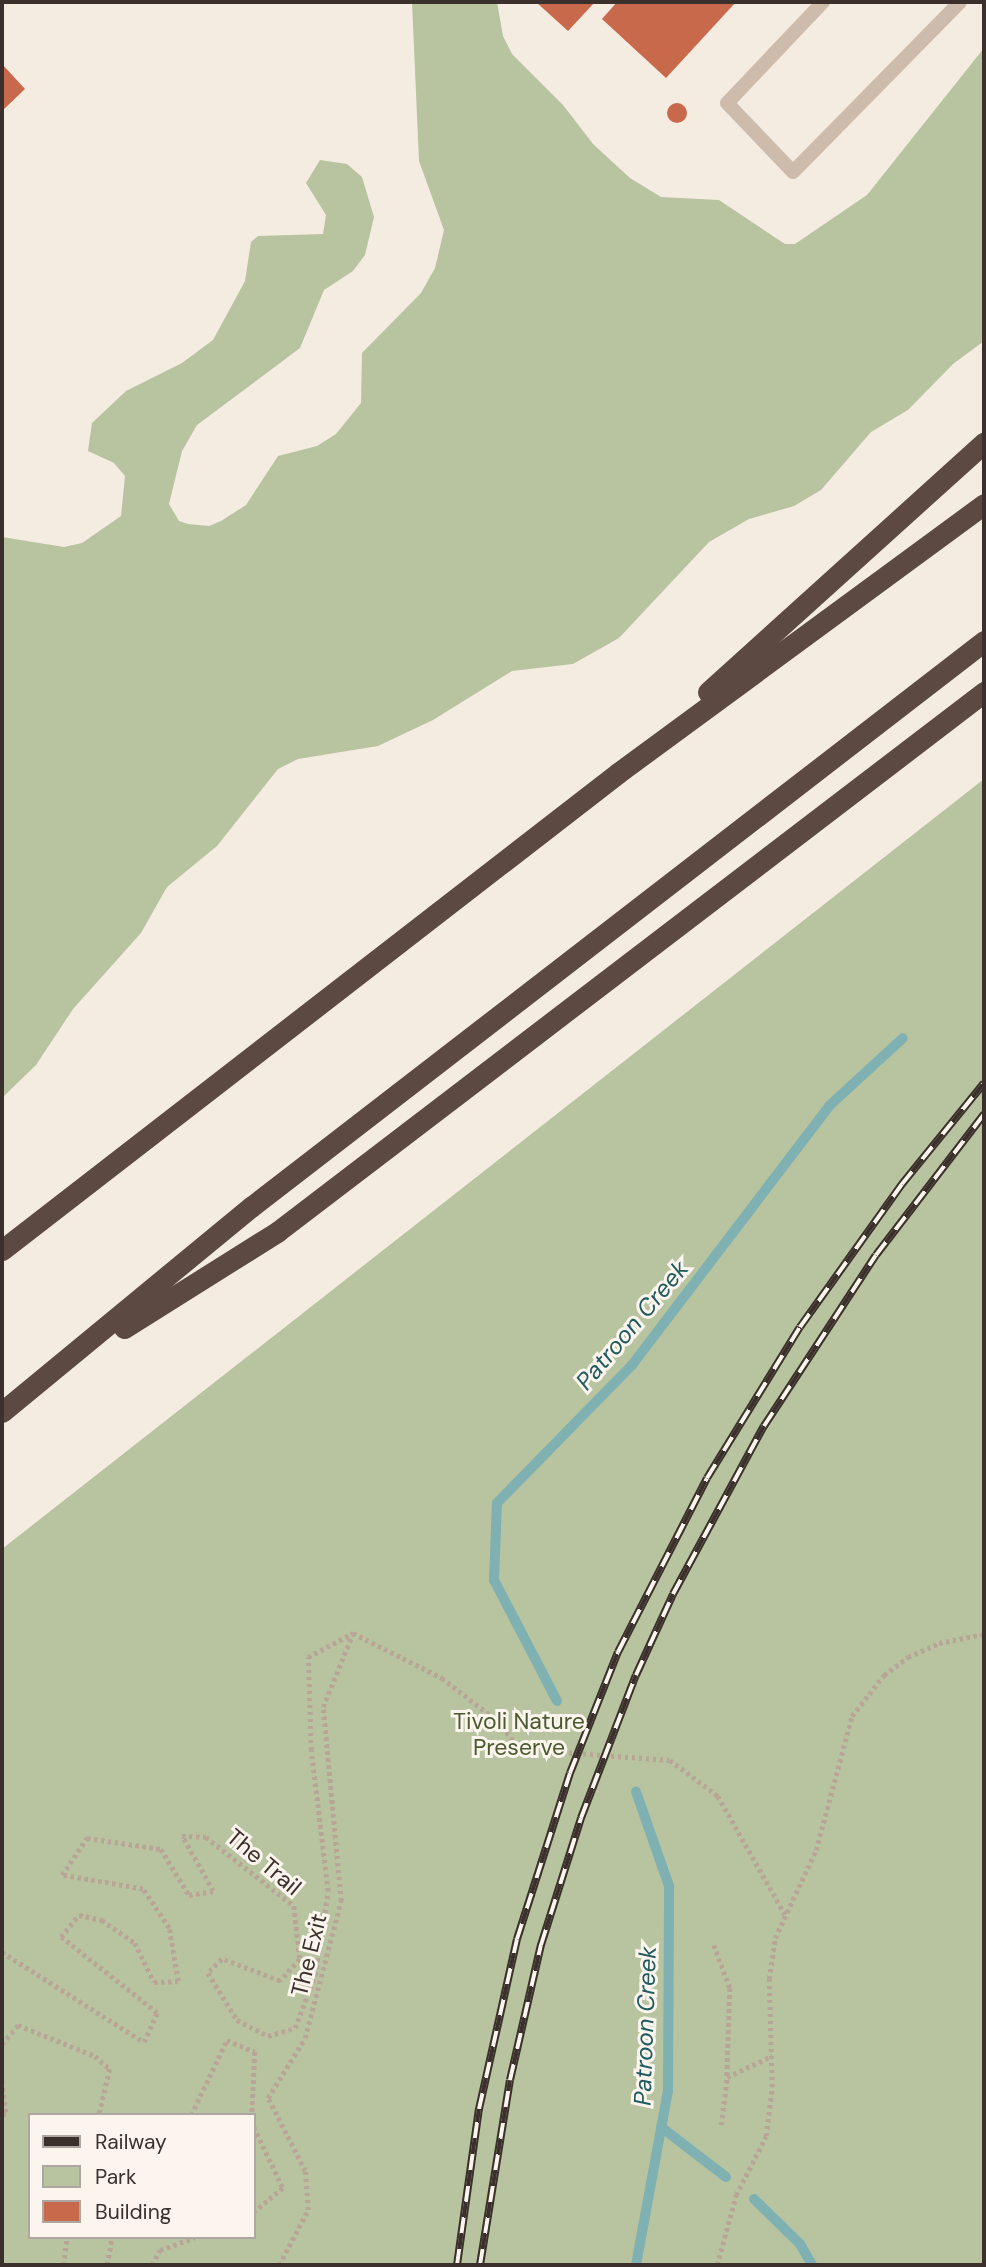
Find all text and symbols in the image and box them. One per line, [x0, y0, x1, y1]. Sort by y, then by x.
water label: Patroon Creek [570, 1255, 694, 1395]
park label: Tivoli Nature Preserve [453, 1707, 585, 1761]
street label: The Trail [221, 1823, 307, 1901]
street label: The Exit [285, 1911, 333, 1999]
water label: Patroon Creek [628, 1946, 662, 2106]
legend [28, 2113, 256, 2239]
text: Railway [95, 2128, 167, 2156]
text: Park [95, 2163, 136, 2191]
text: Building [95, 2198, 171, 2226]

